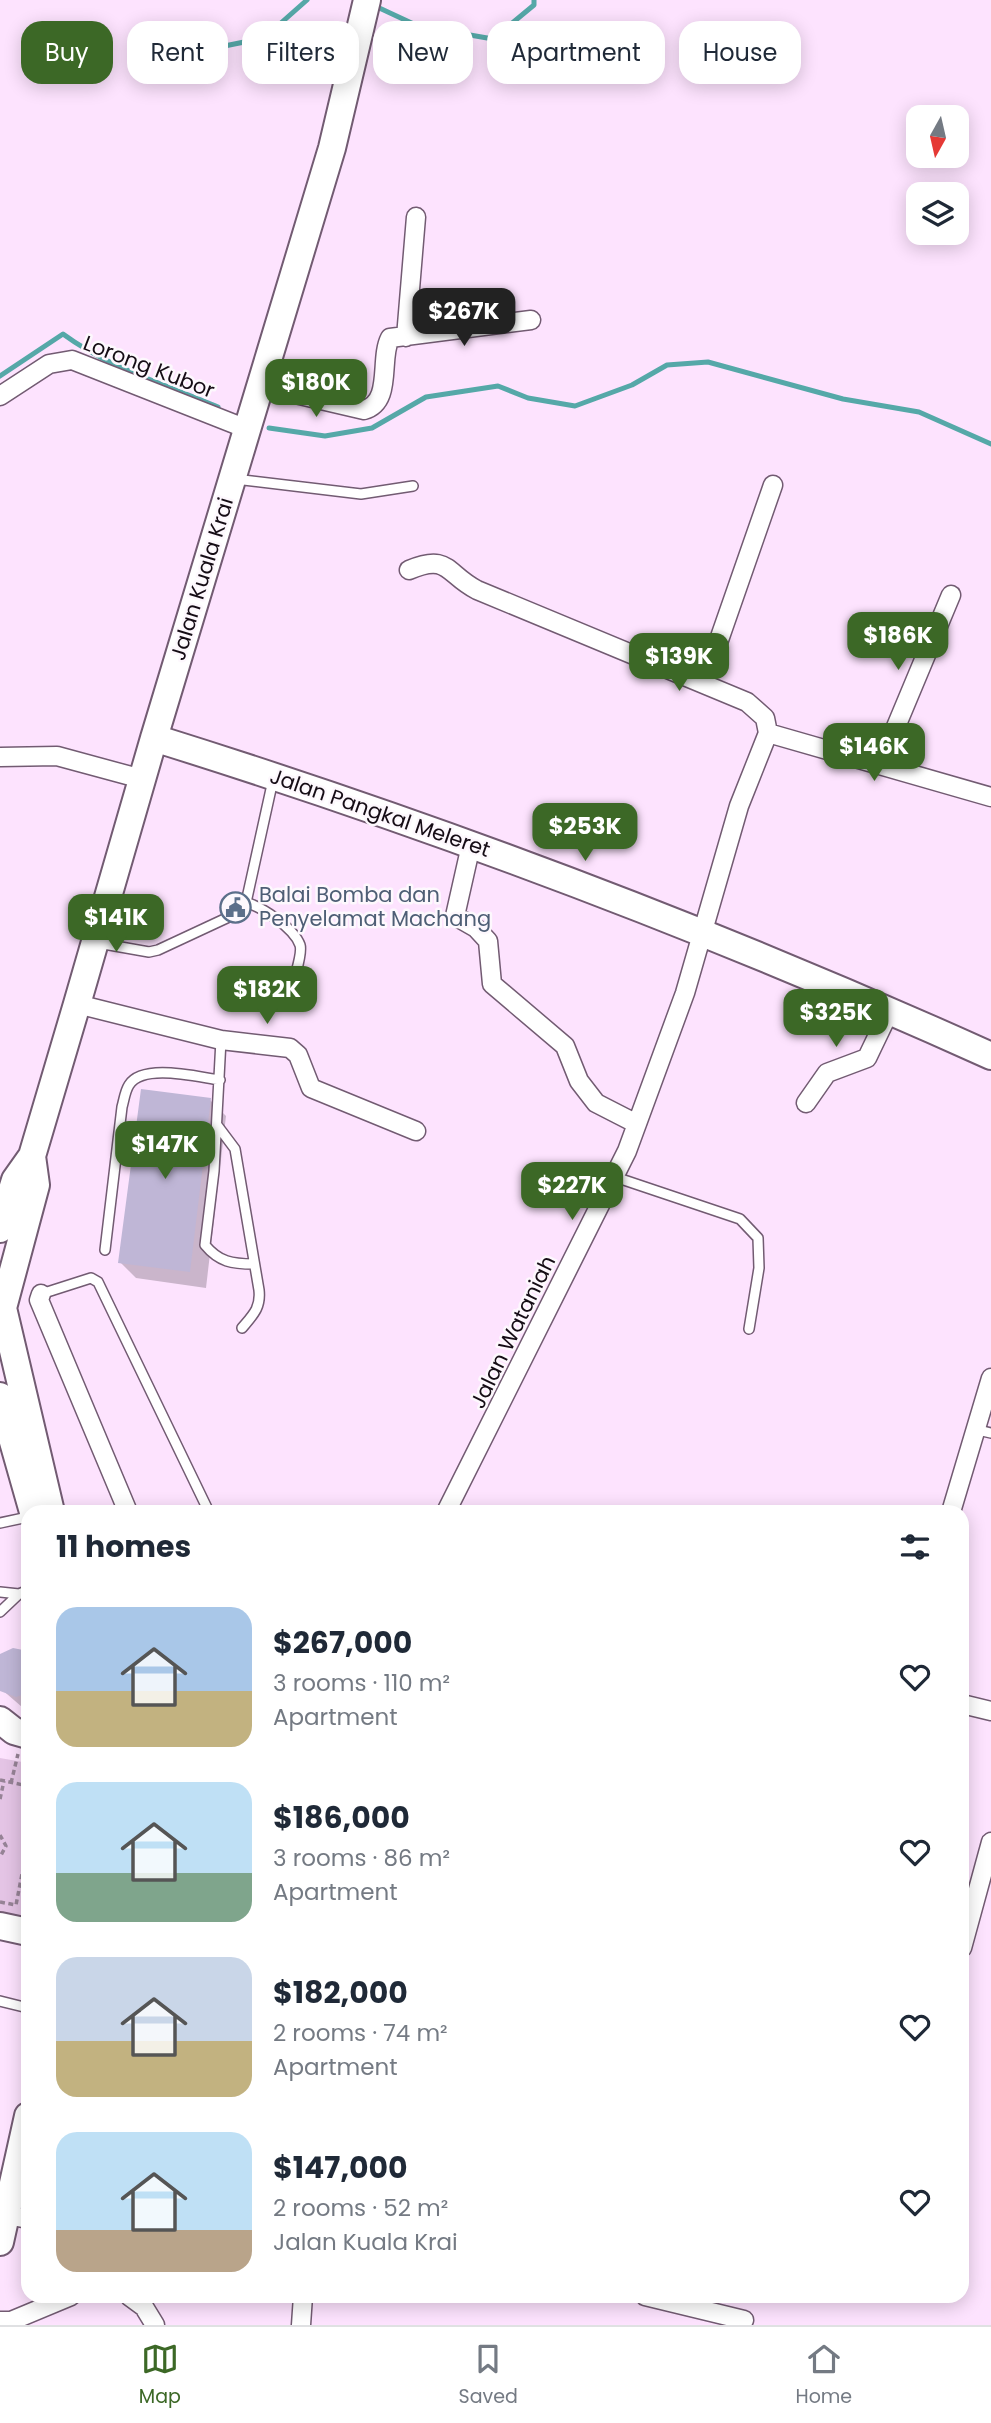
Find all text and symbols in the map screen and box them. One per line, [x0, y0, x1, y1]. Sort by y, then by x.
chip: Buy [21, 21, 113, 84]
chip: Rent [127, 21, 228, 84]
chip: Filters [242, 21, 359, 84]
chip: New [373, 21, 473, 84]
chip: Apartment [487, 21, 665, 84]
chip: House [679, 21, 801, 84]
north arrow [906, 105, 970, 168]
map controls [906, 105, 969, 245]
button: layers [906, 182, 969, 245]
pin: $267K [415, 288, 513, 348]
text: $267K [428, 295, 500, 327]
street label: Lorong Kubor [79, 328, 219, 405]
pin: $180K [267, 360, 365, 419]
text: $180K [281, 366, 351, 398]
street label: Jalan Kuala Krai [163, 494, 240, 664]
pin: $186K [849, 612, 947, 672]
text: $186K [863, 619, 933, 651]
pin: $139K [630, 634, 728, 693]
text: $139K [645, 640, 713, 672]
pin: $146K [825, 724, 923, 783]
text: $146K [839, 730, 909, 762]
street label: Jalan Pangkal Meleret [266, 761, 494, 864]
pin: $253K [536, 804, 634, 863]
text: $253K [548, 810, 622, 842]
place label: Balai Bomba dan Penyelamat Machang [259, 880, 491, 933]
public building icon: Balai Bomba dan Penyelamat Machang [219, 890, 253, 924]
pin: $141K [67, 894, 165, 954]
text: $141K [84, 901, 148, 933]
pin: $182K [218, 967, 316, 1026]
text: $182K [233, 973, 301, 1005]
pin: $325K [787, 990, 885, 1049]
text: $325K [799, 996, 873, 1028]
pin: $147K [116, 1122, 214, 1181]
text: $147K [131, 1128, 199, 1160]
pin: $227K [523, 1162, 621, 1222]
text: $227K [537, 1169, 607, 1201]
street label: Jalan Wataniah [463, 1251, 562, 1413]
text: 11 homes [56, 1525, 191, 1568]
icon: filters [896, 1528, 934, 1566]
text: $267,000 [273, 1621, 412, 1664]
icon: home [112, 1635, 196, 1719]
icon: heart [896, 1658, 934, 1696]
text: 3 rooms · 110 m² [273, 1667, 450, 1699]
text: Apartment [273, 1701, 398, 1733]
text: $186,000 [273, 1796, 410, 1839]
icon: home [112, 1810, 196, 1894]
icon: heart [896, 1833, 934, 1871]
text: 3 rooms · 86 m² [273, 1842, 450, 1874]
text: Apartment [273, 1876, 398, 1908]
text: $182,000 [273, 1971, 408, 2014]
icon: home [112, 1985, 196, 2069]
icon: heart [896, 2008, 934, 2046]
text: 2 rooms · 74 m² [273, 2017, 448, 2049]
text: Apartment [273, 2051, 398, 2083]
text: $147,000 [273, 2146, 408, 2189]
icon: home [112, 2160, 196, 2244]
icon: heart [896, 2183, 934, 2221]
text: 2 rooms · 52 m² [273, 2192, 448, 2224]
text: Jalan Kuala Krai [273, 2226, 458, 2258]
tab: Map [139, 2340, 181, 2411]
tab: Saved [459, 2340, 518, 2411]
tab: Home [795, 2340, 852, 2411]

